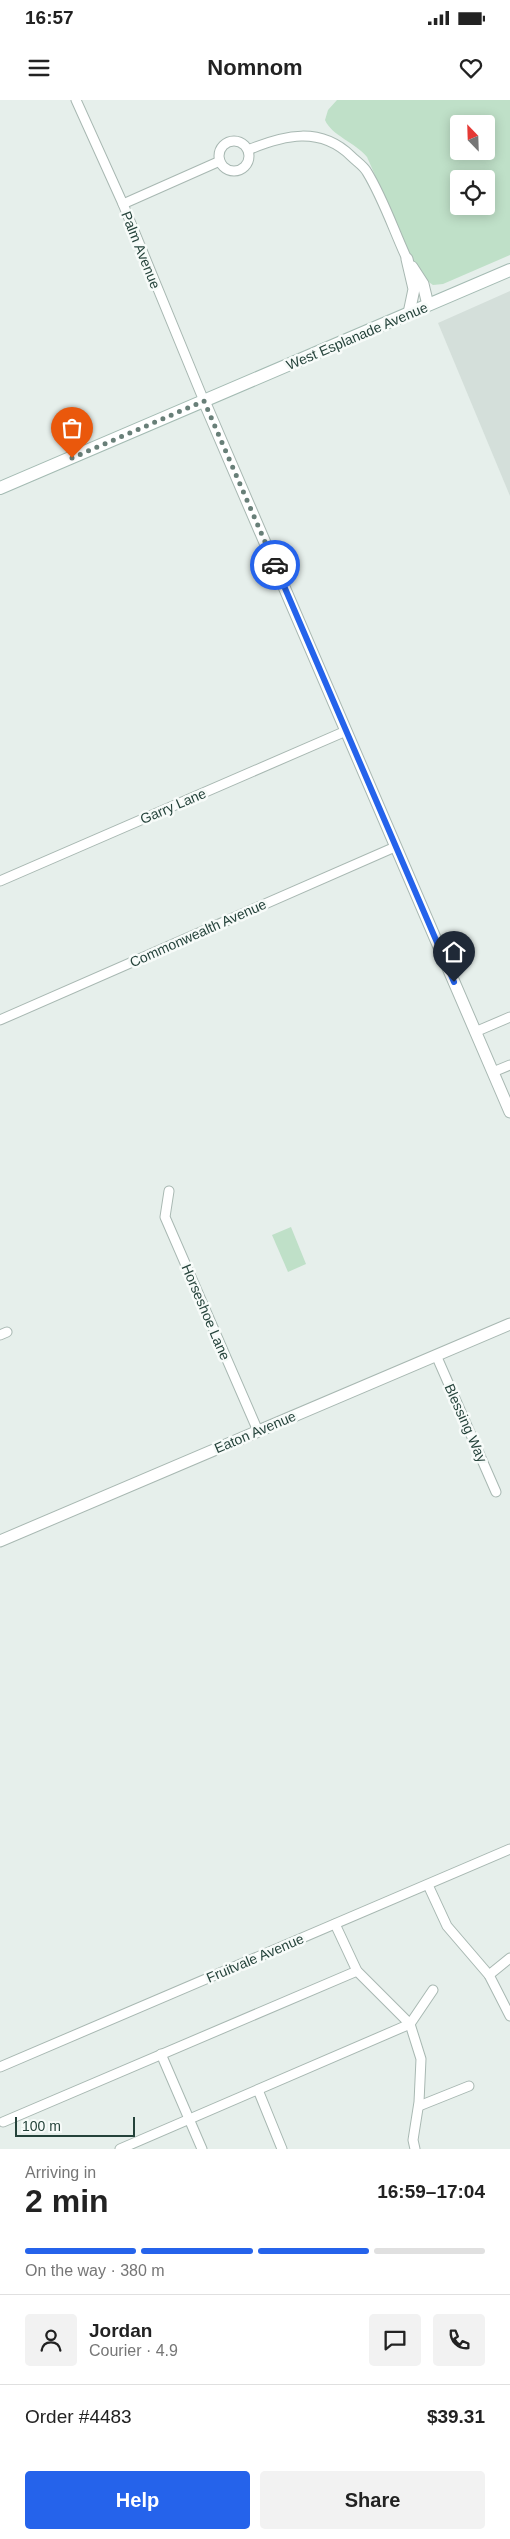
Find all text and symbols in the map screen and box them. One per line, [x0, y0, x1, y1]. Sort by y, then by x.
text: 16:57 [25, 7, 74, 28]
icon: menu [25, 54, 53, 82]
icon: heart [457, 54, 485, 82]
text: Nomnom [207, 55, 303, 80]
north arrow [450, 115, 495, 160]
map controls [450, 115, 495, 215]
button: locate [450, 170, 495, 215]
street label: Palm Avenue [118, 209, 164, 291]
street label: West Esplanade Avenue [284, 299, 430, 373]
pin [51, 407, 93, 458]
icon: bag [58, 414, 86, 442]
courier [250, 540, 300, 590]
icon: car [261, 551, 289, 579]
street label: Garry Lane [138, 785, 209, 827]
street label: Commonwealth Avenue [127, 896, 269, 970]
pin [433, 931, 475, 982]
icon: home [440, 938, 468, 966]
street label: Horseshoe Lane [179, 1262, 234, 1363]
street label: Blessing Way [442, 1381, 490, 1465]
street label: Eaton Avenue [212, 1408, 298, 1456]
street label: Fruitvale Avenue [204, 1930, 306, 1986]
scale bar [15, 2114, 135, 2137]
text: 100 m [22, 2118, 61, 2134]
text: Arriving in [25, 2164, 96, 2181]
text: 16:59–17:04 [377, 2181, 485, 2202]
text: 2 min [25, 2183, 109, 2219]
text: On the way · 380 m [25, 2262, 165, 2279]
button: person [25, 2314, 77, 2366]
button: chat [369, 2314, 421, 2366]
button: phone [433, 2314, 485, 2366]
text: Jordan [89, 2320, 152, 2341]
text: Courier · 4.9 [89, 2342, 178, 2359]
text: Order #4483 [25, 2406, 132, 2427]
text: $39.31 [427, 2406, 485, 2427]
button: Help [25, 2471, 250, 2529]
button: Share [260, 2471, 485, 2529]

